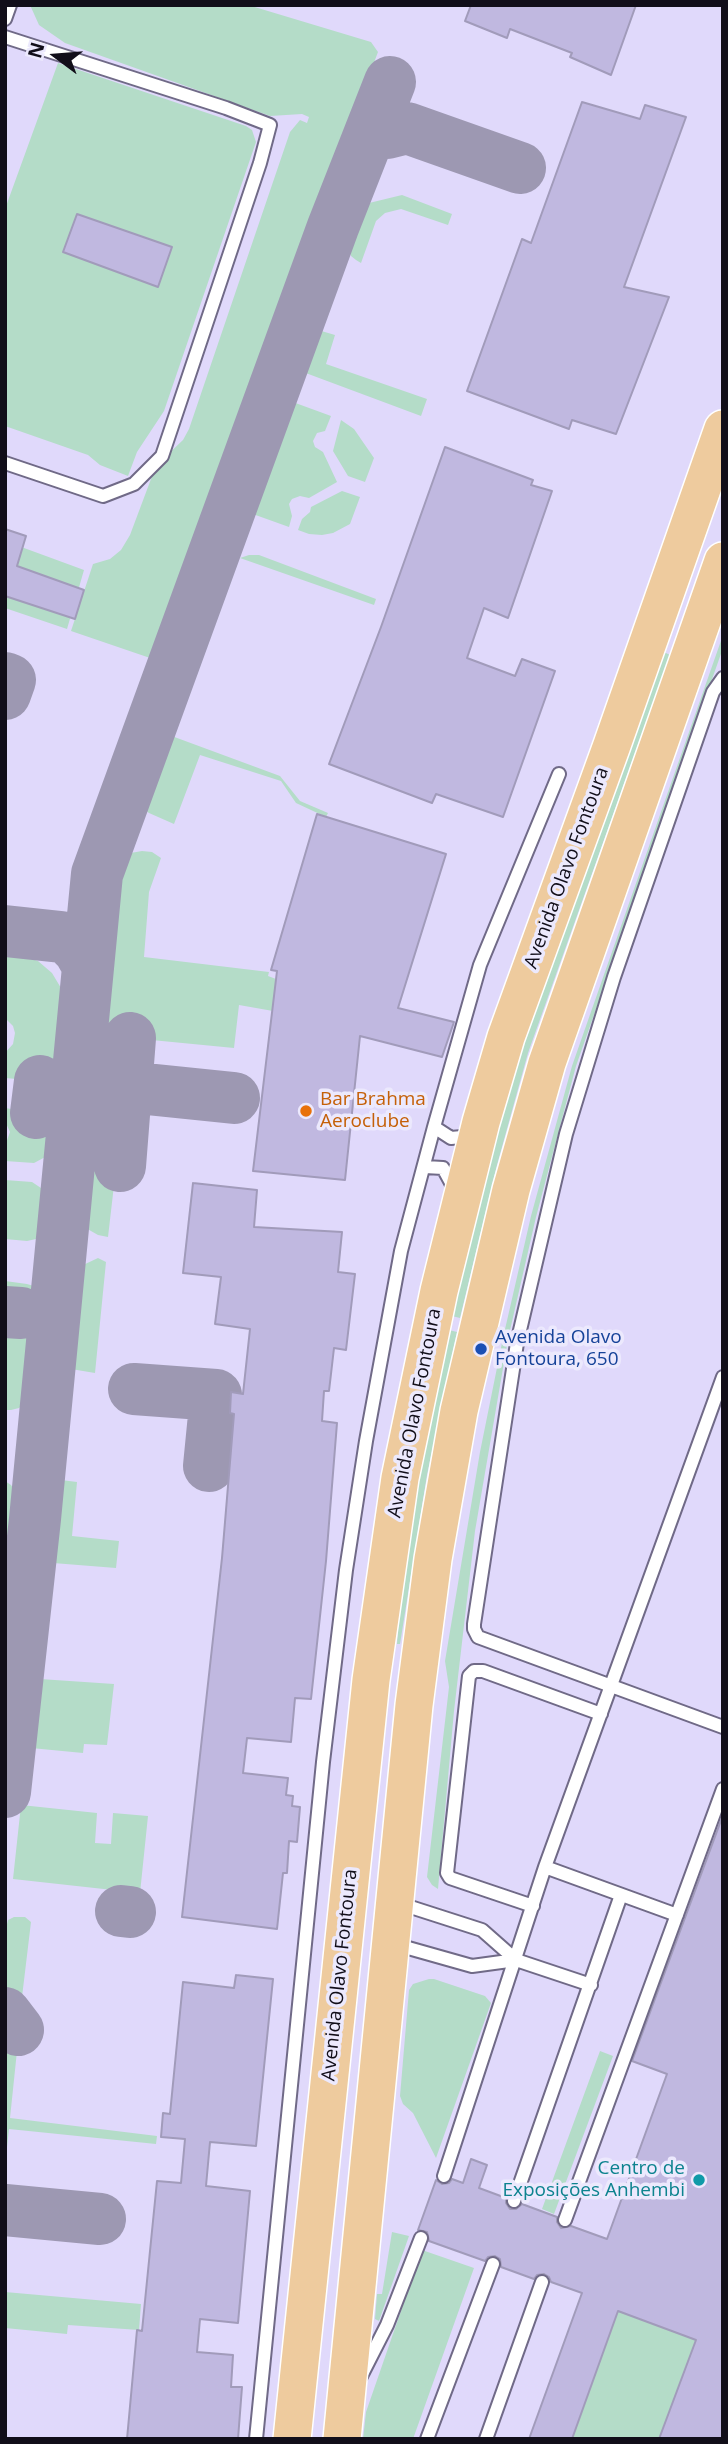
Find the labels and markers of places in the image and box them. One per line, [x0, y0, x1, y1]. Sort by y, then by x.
place label: Bar Brahma Aeroclube [320, 1089, 426, 1133]
marker: Bar Brahma Aeroclube [298, 1103, 314, 1119]
place label: Avenida Olavo Fontoura, 650 [495, 1327, 622, 1371]
marker: Avenida Olavo Fontoura, 650 [473, 1341, 489, 1357]
place label: Centro de Exposições Anhembi [502, 2158, 685, 2202]
marker: Centro de Exposições Anhembi [691, 2172, 707, 2188]

